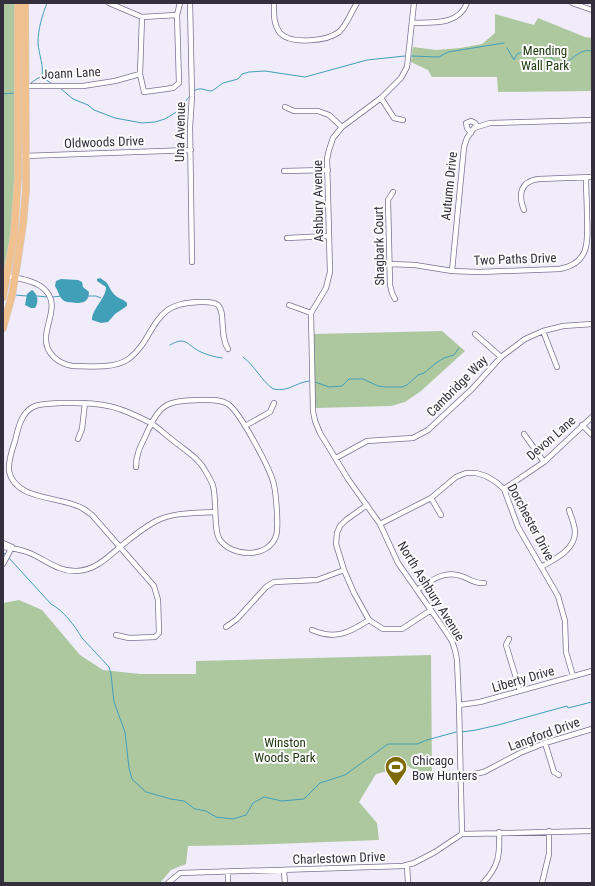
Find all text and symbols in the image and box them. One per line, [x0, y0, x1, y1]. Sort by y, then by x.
park label: Mending Wall Park [521, 43, 569, 73]
street label: Joann Lane [41, 64, 101, 82]
street label: Una Avenue [172, 102, 188, 162]
street label: Oldwoods Drive [64, 133, 144, 151]
street label: Autumn Drive [438, 151, 460, 221]
street label: Ashbury Avenue [310, 160, 326, 242]
street label: Shagbark Court [371, 206, 387, 286]
street label: Two Paths Drive [473, 250, 557, 268]
street label: Cambridge Way [423, 352, 491, 420]
street label: Devon Lane [524, 413, 578, 463]
street label: Dorchester Drive [504, 481, 558, 563]
street label: North Ashbury Avenue [394, 539, 468, 643]
street label: Liberty Drive [490, 663, 556, 695]
street label: Langford Drive [506, 714, 582, 754]
park label: Winston Woods Park [254, 735, 316, 765]
place label: Chicago Bow Hunters [412, 753, 478, 783]
sports icon: Chicago Bow Hunters [383, 754, 409, 787]
street label: Charlestown Drive [292, 849, 386, 867]

